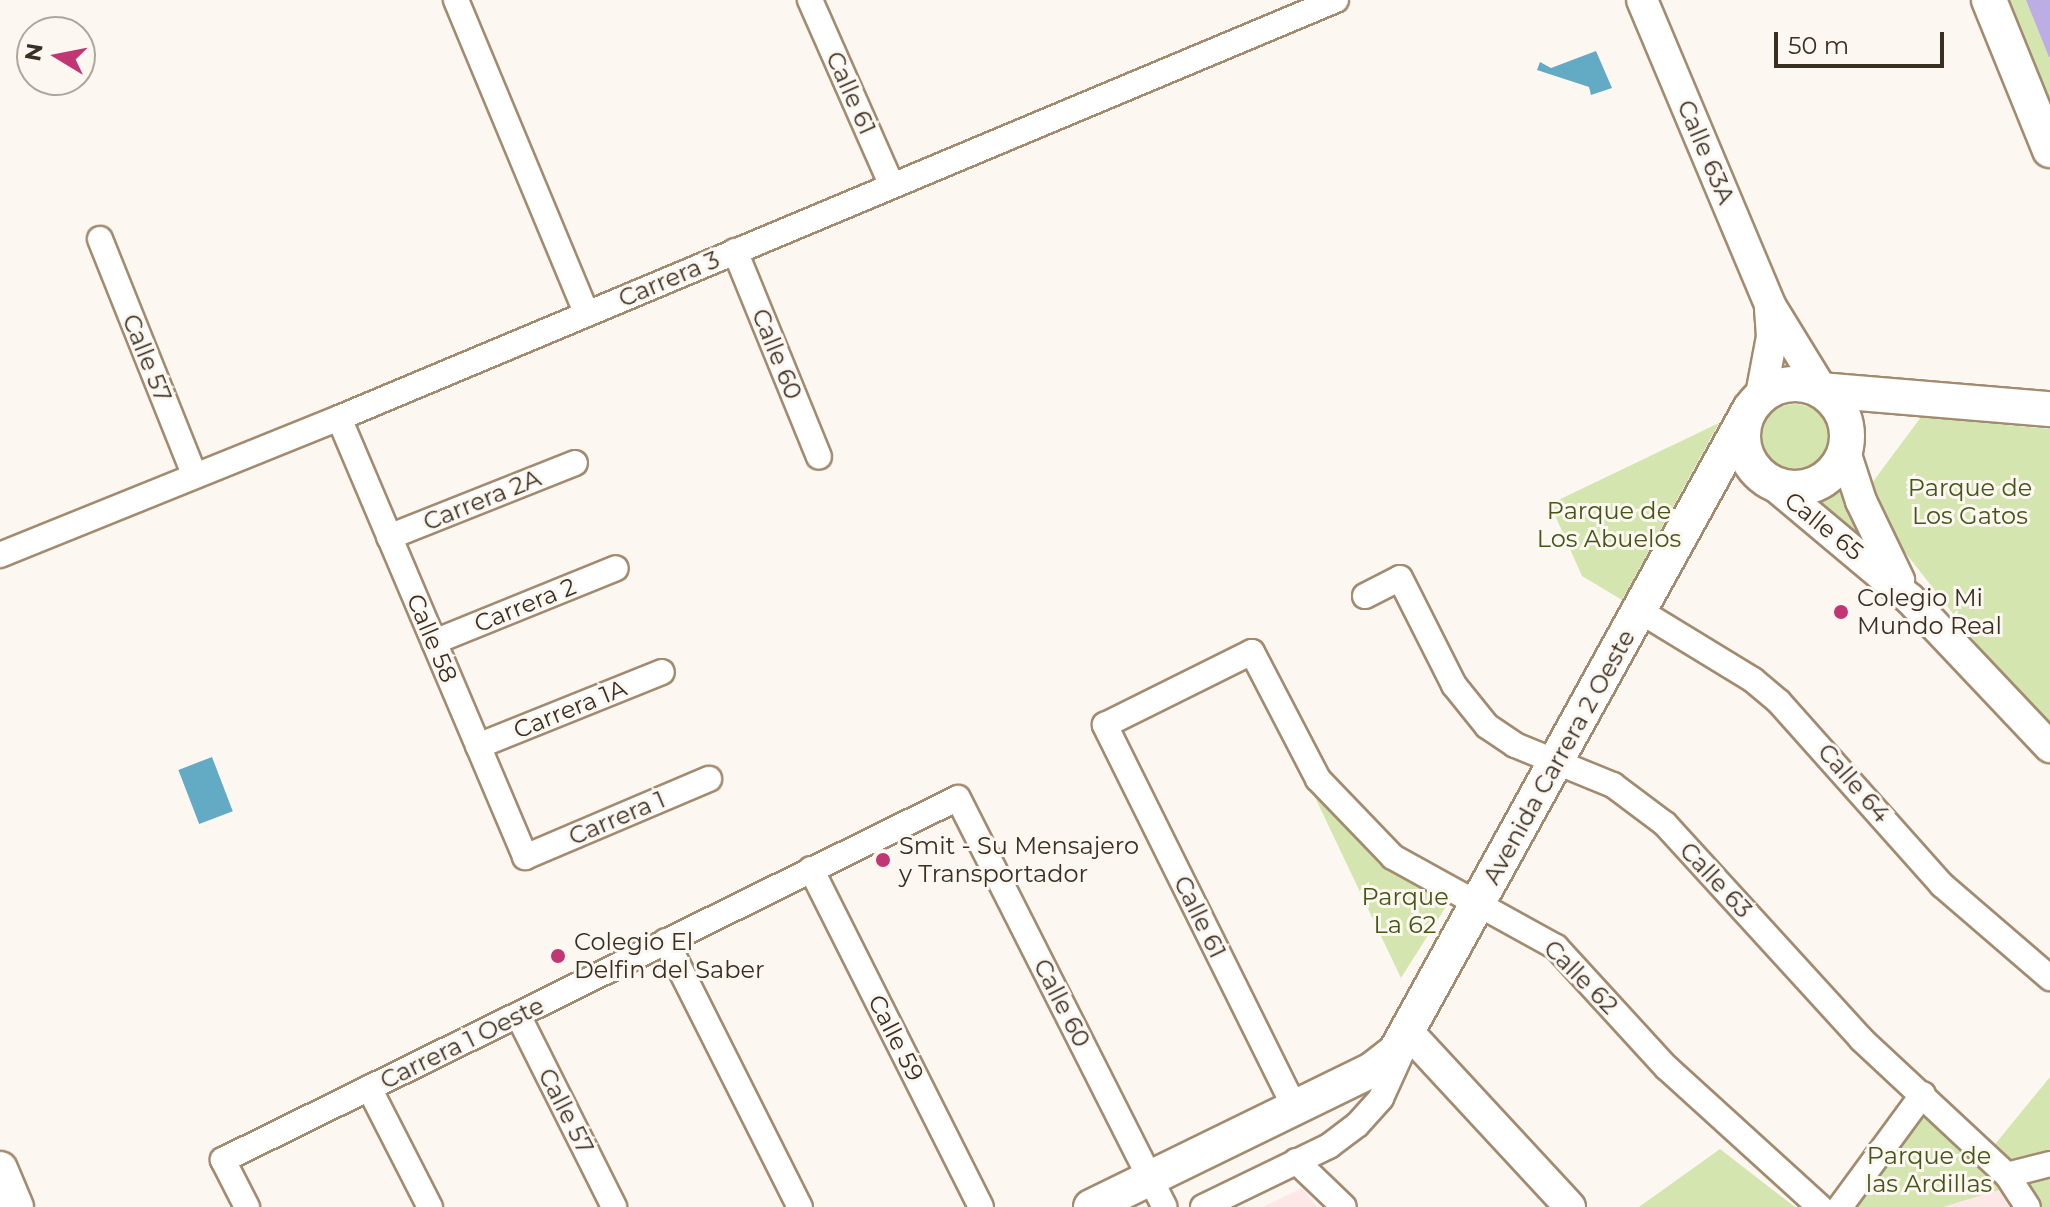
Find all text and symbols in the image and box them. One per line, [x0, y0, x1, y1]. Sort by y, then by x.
north arrow [16, 16, 96, 96]
scale bar [1778, 16, 1948, 66]
text: 50 m [1788, 31, 1849, 60]
text: N [19, 41, 49, 63]
street label: Calle 61 [820, 47, 882, 139]
street label: Calle 63A [1671, 96, 1741, 208]
street label: Carrera 3 [614, 245, 724, 313]
street label: Calle 60 [746, 304, 808, 404]
street label: Calle 57 [116, 310, 178, 406]
street label: Carrera 2A [419, 463, 545, 537]
park label: Parque de Los Gatos [1908, 474, 2032, 530]
street label: Calle 65 [1779, 486, 1869, 566]
park label: Parque de Los Abuelos [1537, 497, 1681, 553]
street label: Carrera 2 [470, 572, 580, 638]
place label: Colegio Mi Mundo Real [1857, 584, 2002, 640]
street label: Calle 58 [400, 589, 464, 687]
marker: Colegio Mi Mundo Real [1832, 603, 1850, 621]
street label: Avenida Carrera 2 Oeste [1477, 625, 1641, 889]
street label: Carrera 1A [509, 673, 631, 745]
street label: Calle 64 [1812, 738, 1896, 828]
street label: Carrera 1 [564, 785, 670, 851]
place label: Smit - Su Mensajero y Transportador [899, 832, 1139, 888]
street label: Calle 63 [1674, 836, 1758, 924]
marker: Smit - Su Mensajero y Transportador [874, 851, 892, 869]
street label: Calle 61 [1168, 871, 1232, 963]
park label: Parque La 62 [1361, 883, 1449, 939]
place label: Colegio El Delfin del Saber [574, 928, 765, 984]
street label: Calle 62 [1538, 934, 1624, 1020]
marker: Colegio El Delfin del Saber [549, 947, 567, 965]
street label: Calle 60 [1028, 954, 1096, 1052]
street label: Calle 59 [862, 990, 930, 1086]
street label: Carrera 1 Oeste [376, 991, 548, 1095]
street label: Calle 57 [532, 1063, 600, 1159]
park label: Parque de las Ardillas [1866, 1142, 1992, 1198]

